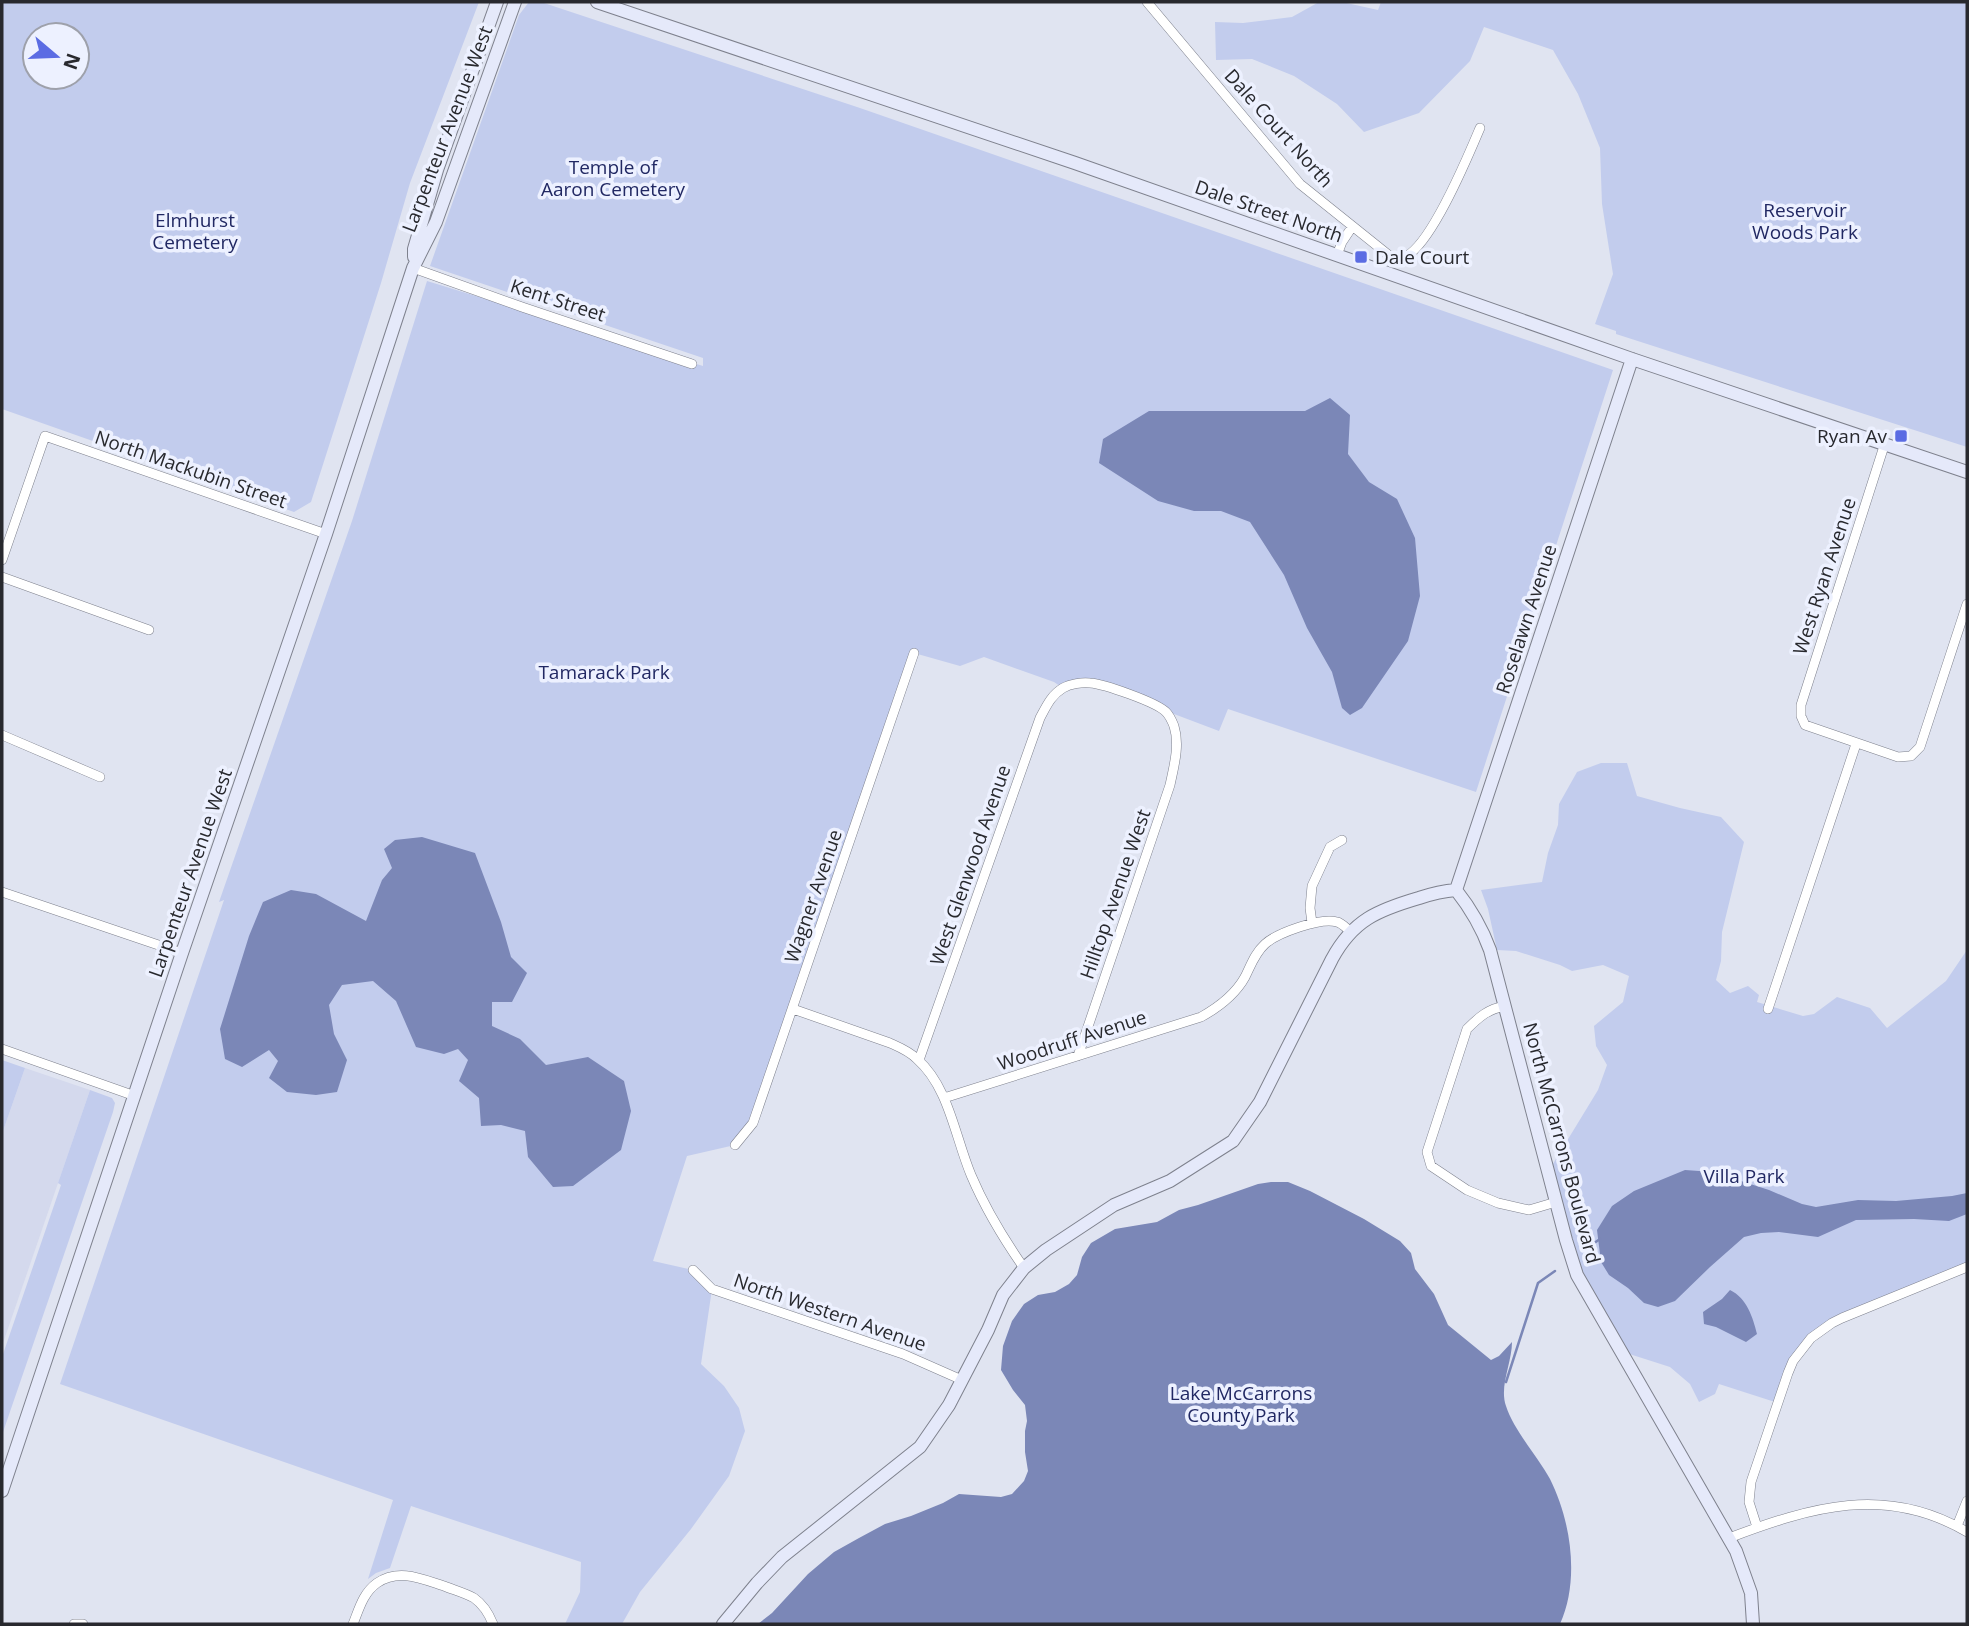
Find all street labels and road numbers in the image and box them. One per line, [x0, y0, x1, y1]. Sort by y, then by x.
street label: Larpenteur Avenue West [396, 22, 498, 236]
street label: Dale Court North [1219, 63, 1339, 193]
street label: Dale Street North [1192, 174, 1346, 248]
street label: Kent Street [507, 272, 609, 328]
street label: North Mackubin Street [92, 424, 291, 514]
street label: West Ryan Avenue [1786, 494, 1862, 658]
street label: Roselawn Avenue [1490, 541, 1562, 697]
street label: West Glenwood Avenue [923, 761, 1017, 969]
street label: Larpenteur Avenue West [142, 765, 238, 981]
street label: Hilltop Avenue West [1074, 805, 1156, 983]
street label: Wagner Avenue [778, 826, 848, 966]
street label: Woodruff Avenue [994, 1004, 1150, 1076]
street label: North McCarrons Boulevard [1517, 1020, 1607, 1266]
street label: North Western Avenue [730, 1267, 930, 1357]

